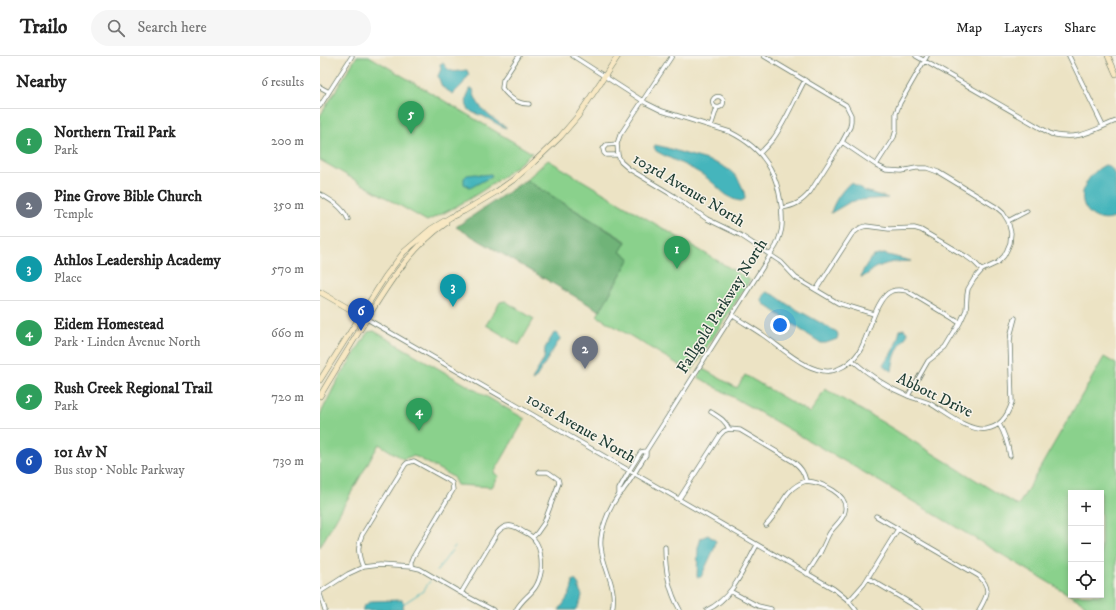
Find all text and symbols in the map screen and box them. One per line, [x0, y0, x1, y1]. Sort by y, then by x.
search box [91, 10, 371, 46]
text: Trailo [20, 16, 67, 39]
icon: search [105, 17, 127, 39]
text: Search here [137, 18, 207, 37]
text: Map [956, 19, 982, 37]
text: Layers [1004, 19, 1042, 37]
text: Share [1064, 19, 1096, 37]
text: Nearby [16, 71, 66, 93]
text: 6 results [261, 74, 304, 90]
pin: 5 [398, 101, 424, 134]
text: Northern Trail Park [54, 123, 176, 142]
text: 1 [27, 133, 31, 149]
text: 200 m [271, 133, 304, 149]
text: Park [54, 142, 78, 158]
street label: 103rd Avenue North [629, 149, 749, 232]
text: Pine Grove Bible Church [54, 187, 202, 206]
text: 2 [26, 197, 32, 213]
text: 350 m [273, 197, 304, 213]
text: Temple [54, 206, 93, 222]
street label: Fallgold Parkway North [672, 234, 772, 377]
pin: 1 [664, 236, 690, 269]
text: Athlos Leadership Academy [54, 251, 221, 270]
text: 3 [27, 261, 31, 277]
text: 570 m [271, 261, 304, 277]
text: Place [54, 270, 82, 286]
pin: 3 [440, 274, 466, 307]
pin: 6 [348, 298, 374, 331]
text: Eidem Homestead [54, 315, 164, 334]
your location [770, 315, 790, 335]
text: 4 [25, 325, 33, 341]
text: 660 m [271, 325, 304, 341]
text: Park · Linden Avenue North [54, 334, 201, 350]
pin: 2 [572, 336, 598, 369]
street label: Abbott Drive [894, 368, 977, 422]
text: Rush Creek Regional Trail [54, 379, 213, 398]
street label: 101st Avenue North [522, 388, 640, 468]
text: 5 [26, 389, 32, 405]
text: 720 m [271, 389, 304, 405]
text: Park [54, 398, 78, 414]
pin: 4 [406, 398, 432, 431]
text: 101 Av N [54, 443, 108, 462]
text: 6 [26, 453, 32, 469]
text: 730 m [273, 453, 304, 469]
text: Bus stop · Noble Parkway [54, 462, 185, 478]
map controls [1068, 490, 1104, 598]
button: + [1068, 490, 1104, 526]
button: − [1068, 526, 1104, 562]
button: locate [1068, 562, 1104, 598]

